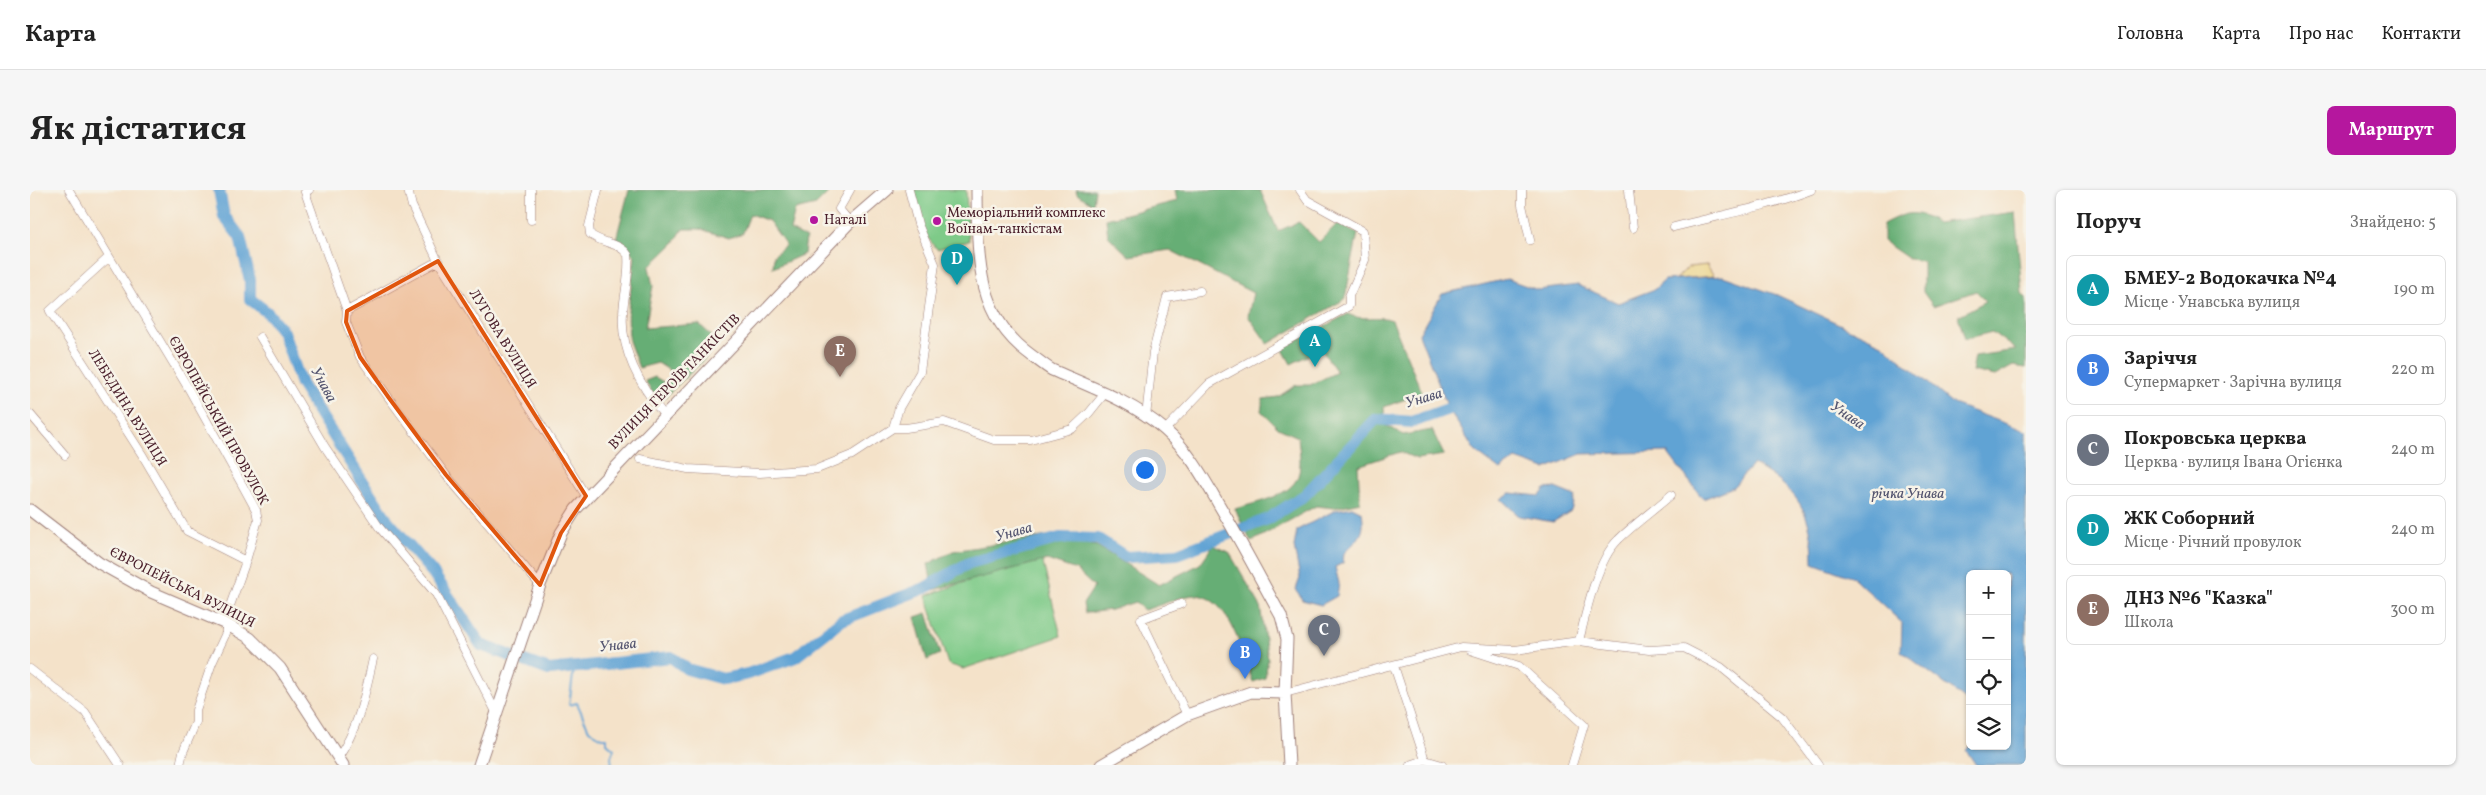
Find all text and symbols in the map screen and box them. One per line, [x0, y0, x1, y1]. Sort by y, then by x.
text: Карта [25, 18, 96, 52]
text: Головна [2117, 22, 2184, 47]
text: Карта [2212, 22, 2261, 47]
text: Про нас [2289, 22, 2354, 47]
text: Контакти [2382, 22, 2461, 47]
text: Як дістатися [30, 106, 246, 154]
button: Маршрут [2327, 106, 2456, 155]
place label: Меморіальний комплекс Воїнам-танкістам [947, 204, 1105, 239]
text: Поруч [2076, 208, 2141, 237]
place label: Наталі [824, 211, 867, 230]
text: Знайдено: 5 [2350, 212, 2436, 234]
marker: Наталі [808, 214, 820, 226]
marker: Меморіальний комплекс Воїнам-танкістам [931, 215, 943, 227]
pin: D [941, 244, 973, 285]
text: БМЕУ-2 Водокачка №4 [2124, 266, 2337, 292]
text: A [2087, 279, 2099, 301]
text: 190 m [2393, 279, 2435, 301]
street label: ЛУГОВА ВУЛИЦЯ [464, 286, 540, 392]
text: Місце · Унавська вулиця [2124, 292, 2300, 314]
street label: ВУЛИЦЯ ГЕРОЇВ ТАНКІСТІВ [605, 310, 745, 454]
pin: A [1299, 326, 1331, 367]
street label: ЄВРОПЕЙСЬКИЙ ПРОВУЛОК [164, 333, 274, 509]
pin: E [824, 336, 856, 377]
street label: ЛЕБЕДИНА ВУЛИЦЯ [83, 346, 171, 470]
text: Заріччя [2124, 346, 2197, 372]
text: B [2088, 359, 2098, 381]
text: 220 m [2391, 359, 2435, 381]
water label: Унава [305, 363, 341, 407]
text: Супермаркет · Зарічна вулиця [2124, 372, 2342, 394]
water label: Унава [1403, 383, 1445, 415]
water label: Унава [1826, 397, 1868, 435]
text: Покровська церква [2124, 426, 2307, 452]
text: C [2088, 439, 2098, 461]
text: 240 m [2391, 439, 2435, 461]
text: Церква · вулиця Івана Огієнка [2124, 452, 2343, 474]
your location [1132, 457, 1158, 483]
water label: річка Унава [1872, 484, 1944, 505]
text: ЖК Соборний [2124, 506, 2255, 532]
water label: Унава [993, 518, 1035, 548]
text: D [2087, 519, 2099, 541]
text: 240 m [2391, 519, 2435, 541]
text: Місце · Річний провулок [2124, 532, 2302, 554]
street label: ЄВРОПЕЙСЬКА ВУЛИЦЯ [106, 542, 259, 633]
map controls [1966, 570, 2011, 750]
button: + [1966, 570, 2011, 615]
text: ДНЗ №6 "Казка" [2124, 586, 2273, 612]
text: E [2088, 599, 2098, 621]
text: 300 m [2390, 599, 2435, 621]
text: Школа [2124, 612, 2174, 634]
pin: C [1308, 615, 1340, 656]
button: − [1966, 615, 2011, 660]
water label: Унава [598, 634, 638, 658]
pin: B [1229, 638, 1261, 679]
button: locate [1966, 660, 2011, 705]
button: layers [1966, 705, 2011, 750]

